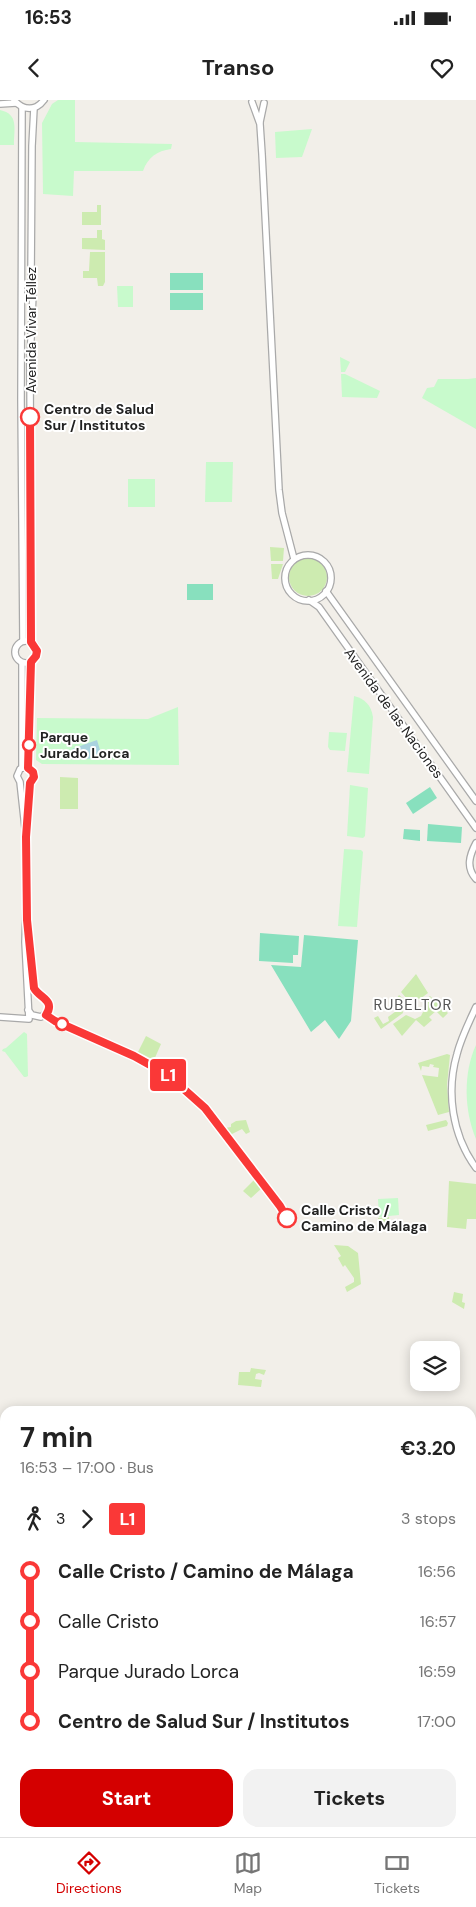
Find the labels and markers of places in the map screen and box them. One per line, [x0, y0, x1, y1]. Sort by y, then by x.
place label: Centro de Salud Sur / Institutos [44, 400, 154, 434]
marker: Centro de Salud Sur / Institutos [20, 407, 40, 427]
place label: Parque Jurado Lorca [40, 728, 129, 762]
marker: Parque Jurado Lorca [22, 738, 36, 752]
unlabelled marker [55, 1017, 69, 1031]
place label: Calle Cristo / Camino de Málaga [301, 1201, 427, 1235]
marker: Calle Cristo / Camino de Málaga [277, 1208, 297, 1228]

